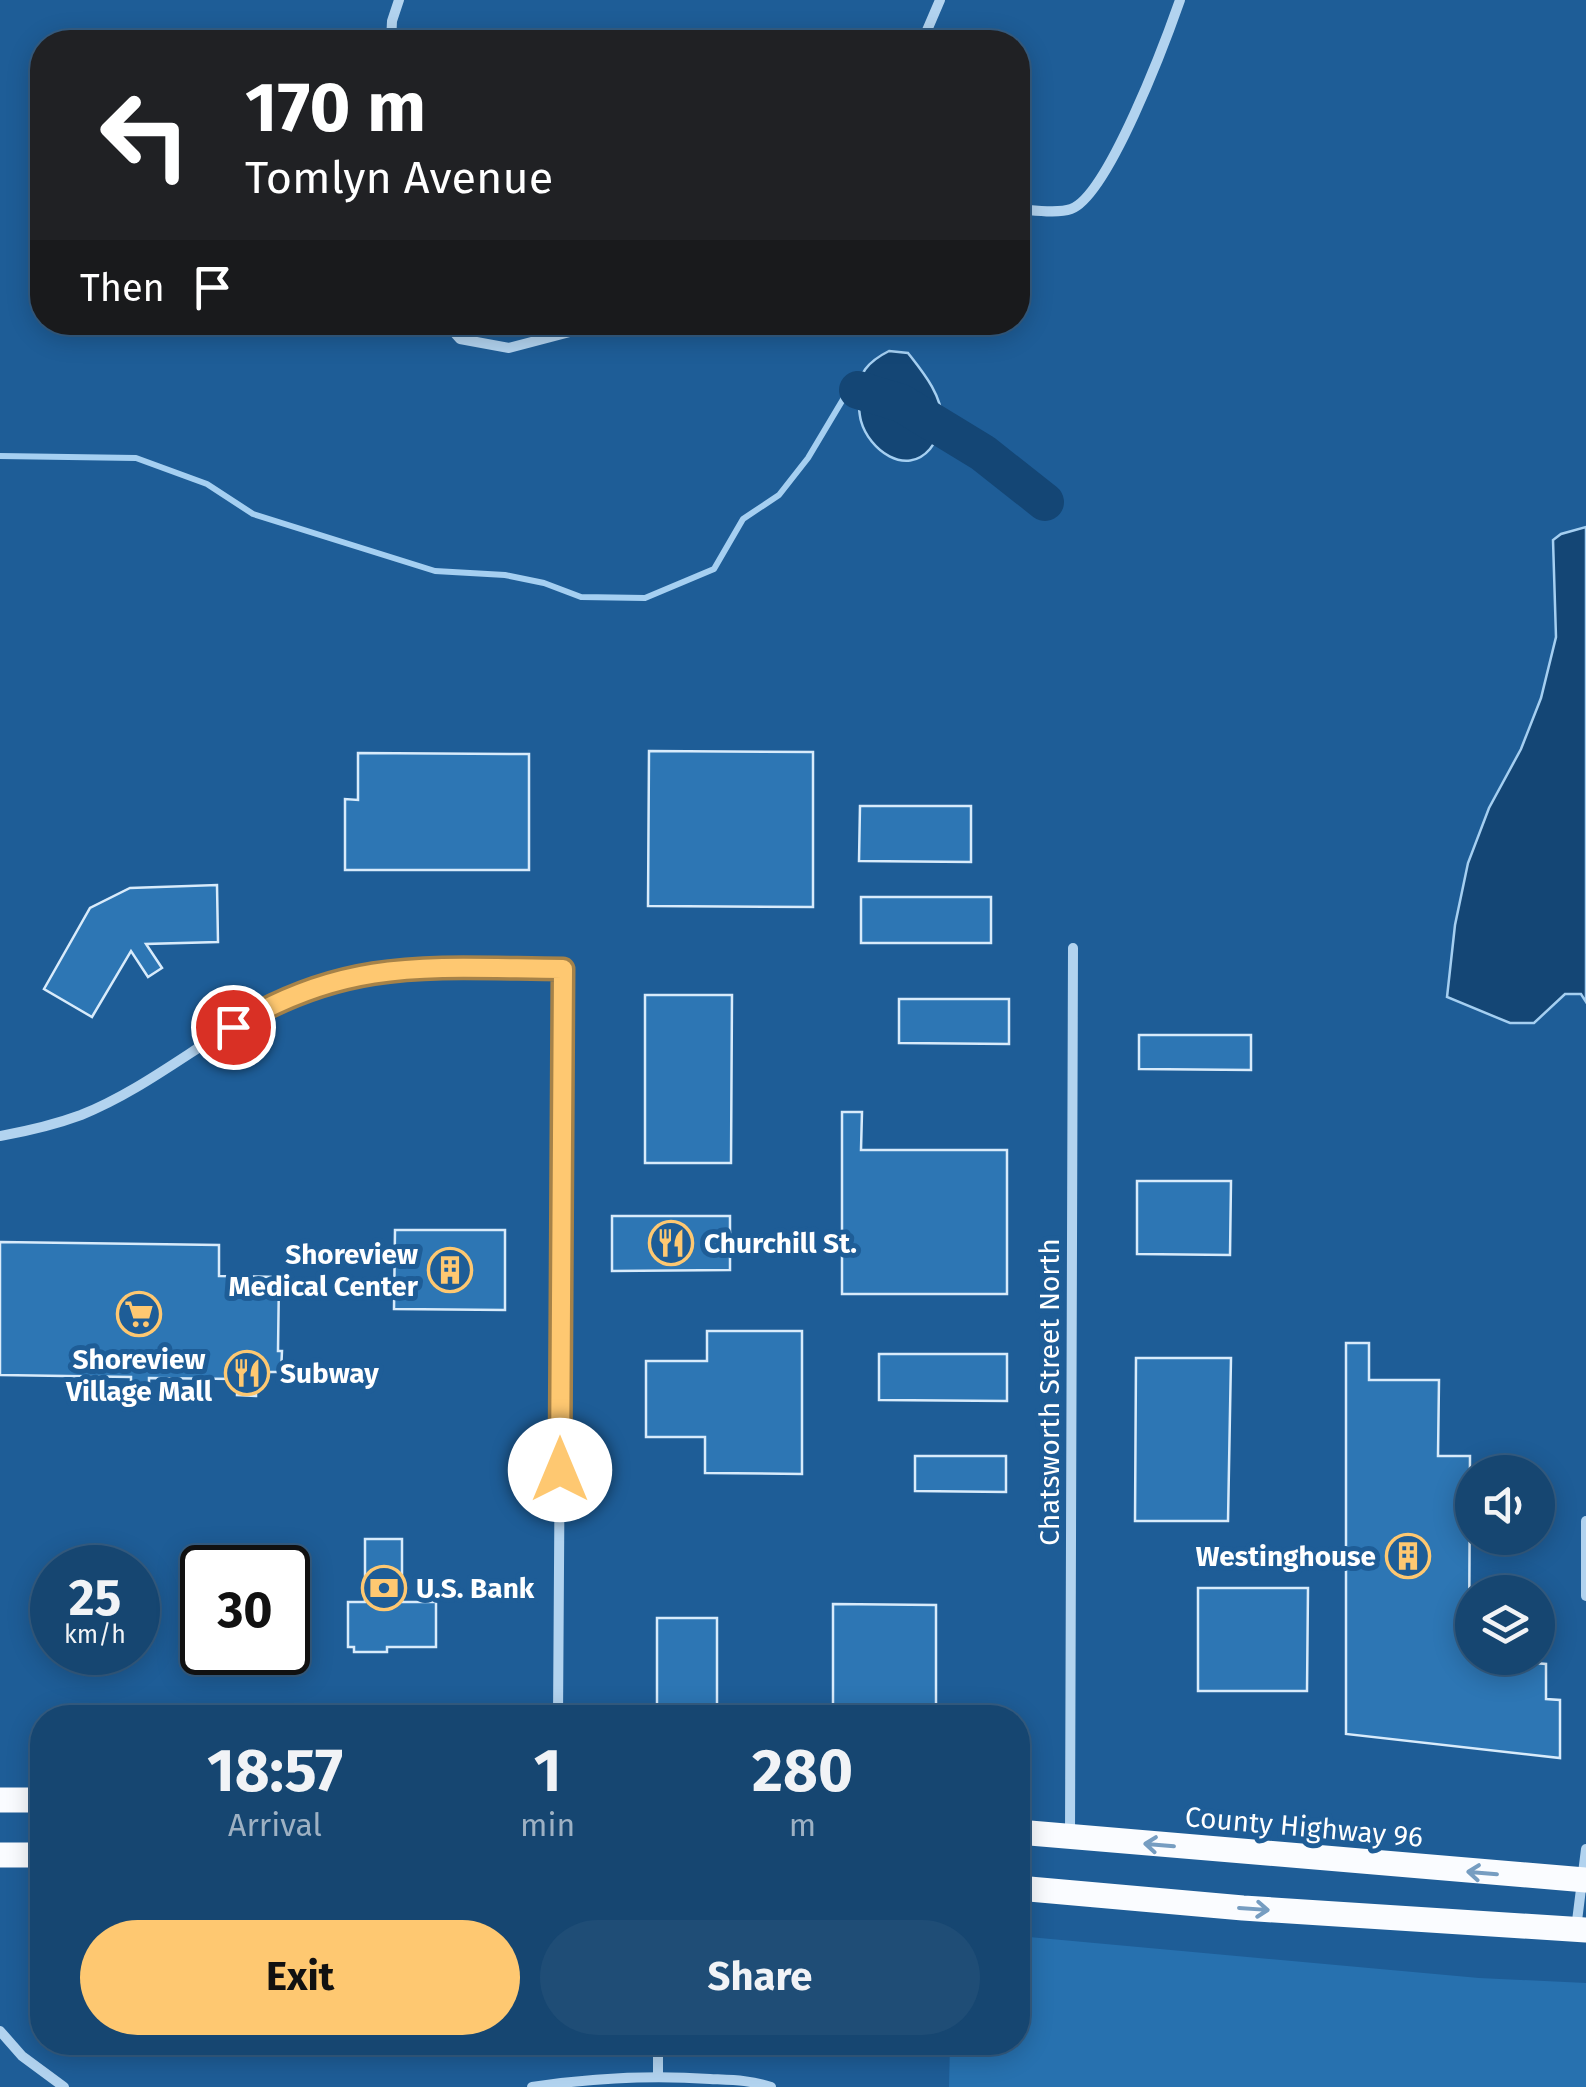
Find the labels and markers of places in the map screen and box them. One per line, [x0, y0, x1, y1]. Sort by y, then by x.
pin [191, 985, 276, 1070]
restaurant icon: Churchill St. [648, 1220, 694, 1266]
place label: Churchill St. [704, 1227, 857, 1260]
place label: Shoreview Medical Center [229, 1238, 419, 1303]
building icon: Shoreview Medical Center [427, 1247, 473, 1293]
supermarket icon: Shoreview Village Mall [116, 1291, 162, 1337]
place label: Shoreview Village Mall [65, 1343, 213, 1408]
restaurant icon: Subway [224, 1350, 270, 1396]
place label: Subway [280, 1357, 379, 1390]
building icon: Westinghouse [1385, 1533, 1431, 1579]
place label: Westinghouse [1196, 1540, 1376, 1573]
bank icon: U.S. Bank [361, 1565, 407, 1611]
place label: U.S. Bank [416, 1572, 535, 1605]

